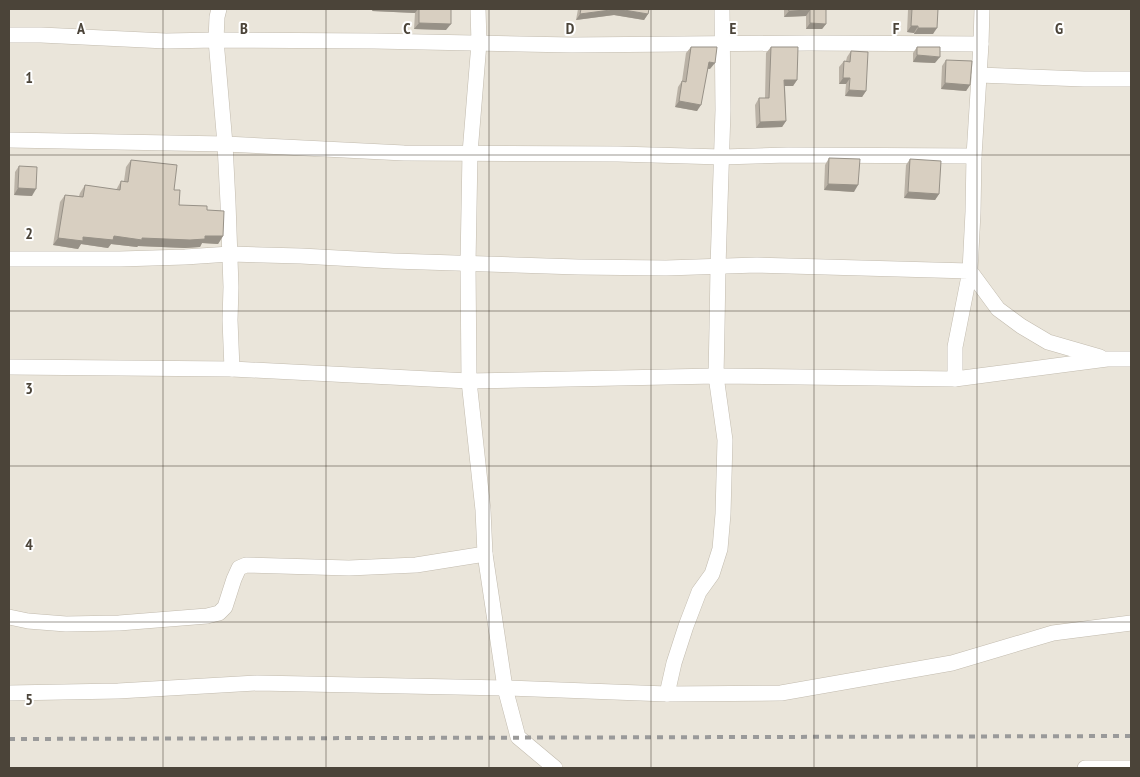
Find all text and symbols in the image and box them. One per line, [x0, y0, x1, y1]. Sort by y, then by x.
text: A [76, 18, 86, 38]
text: B [240, 18, 248, 38]
text: C [403, 18, 411, 38]
text: D [566, 18, 575, 38]
text: E [730, 18, 737, 38]
text: F [893, 18, 900, 38]
text: G [1055, 18, 1063, 38]
text: 1 [25, 67, 33, 87]
text: 2 [25, 223, 33, 243]
text: 3 [25, 378, 33, 398]
text: 4 [25, 534, 33, 554]
text: 5 [25, 689, 33, 709]

